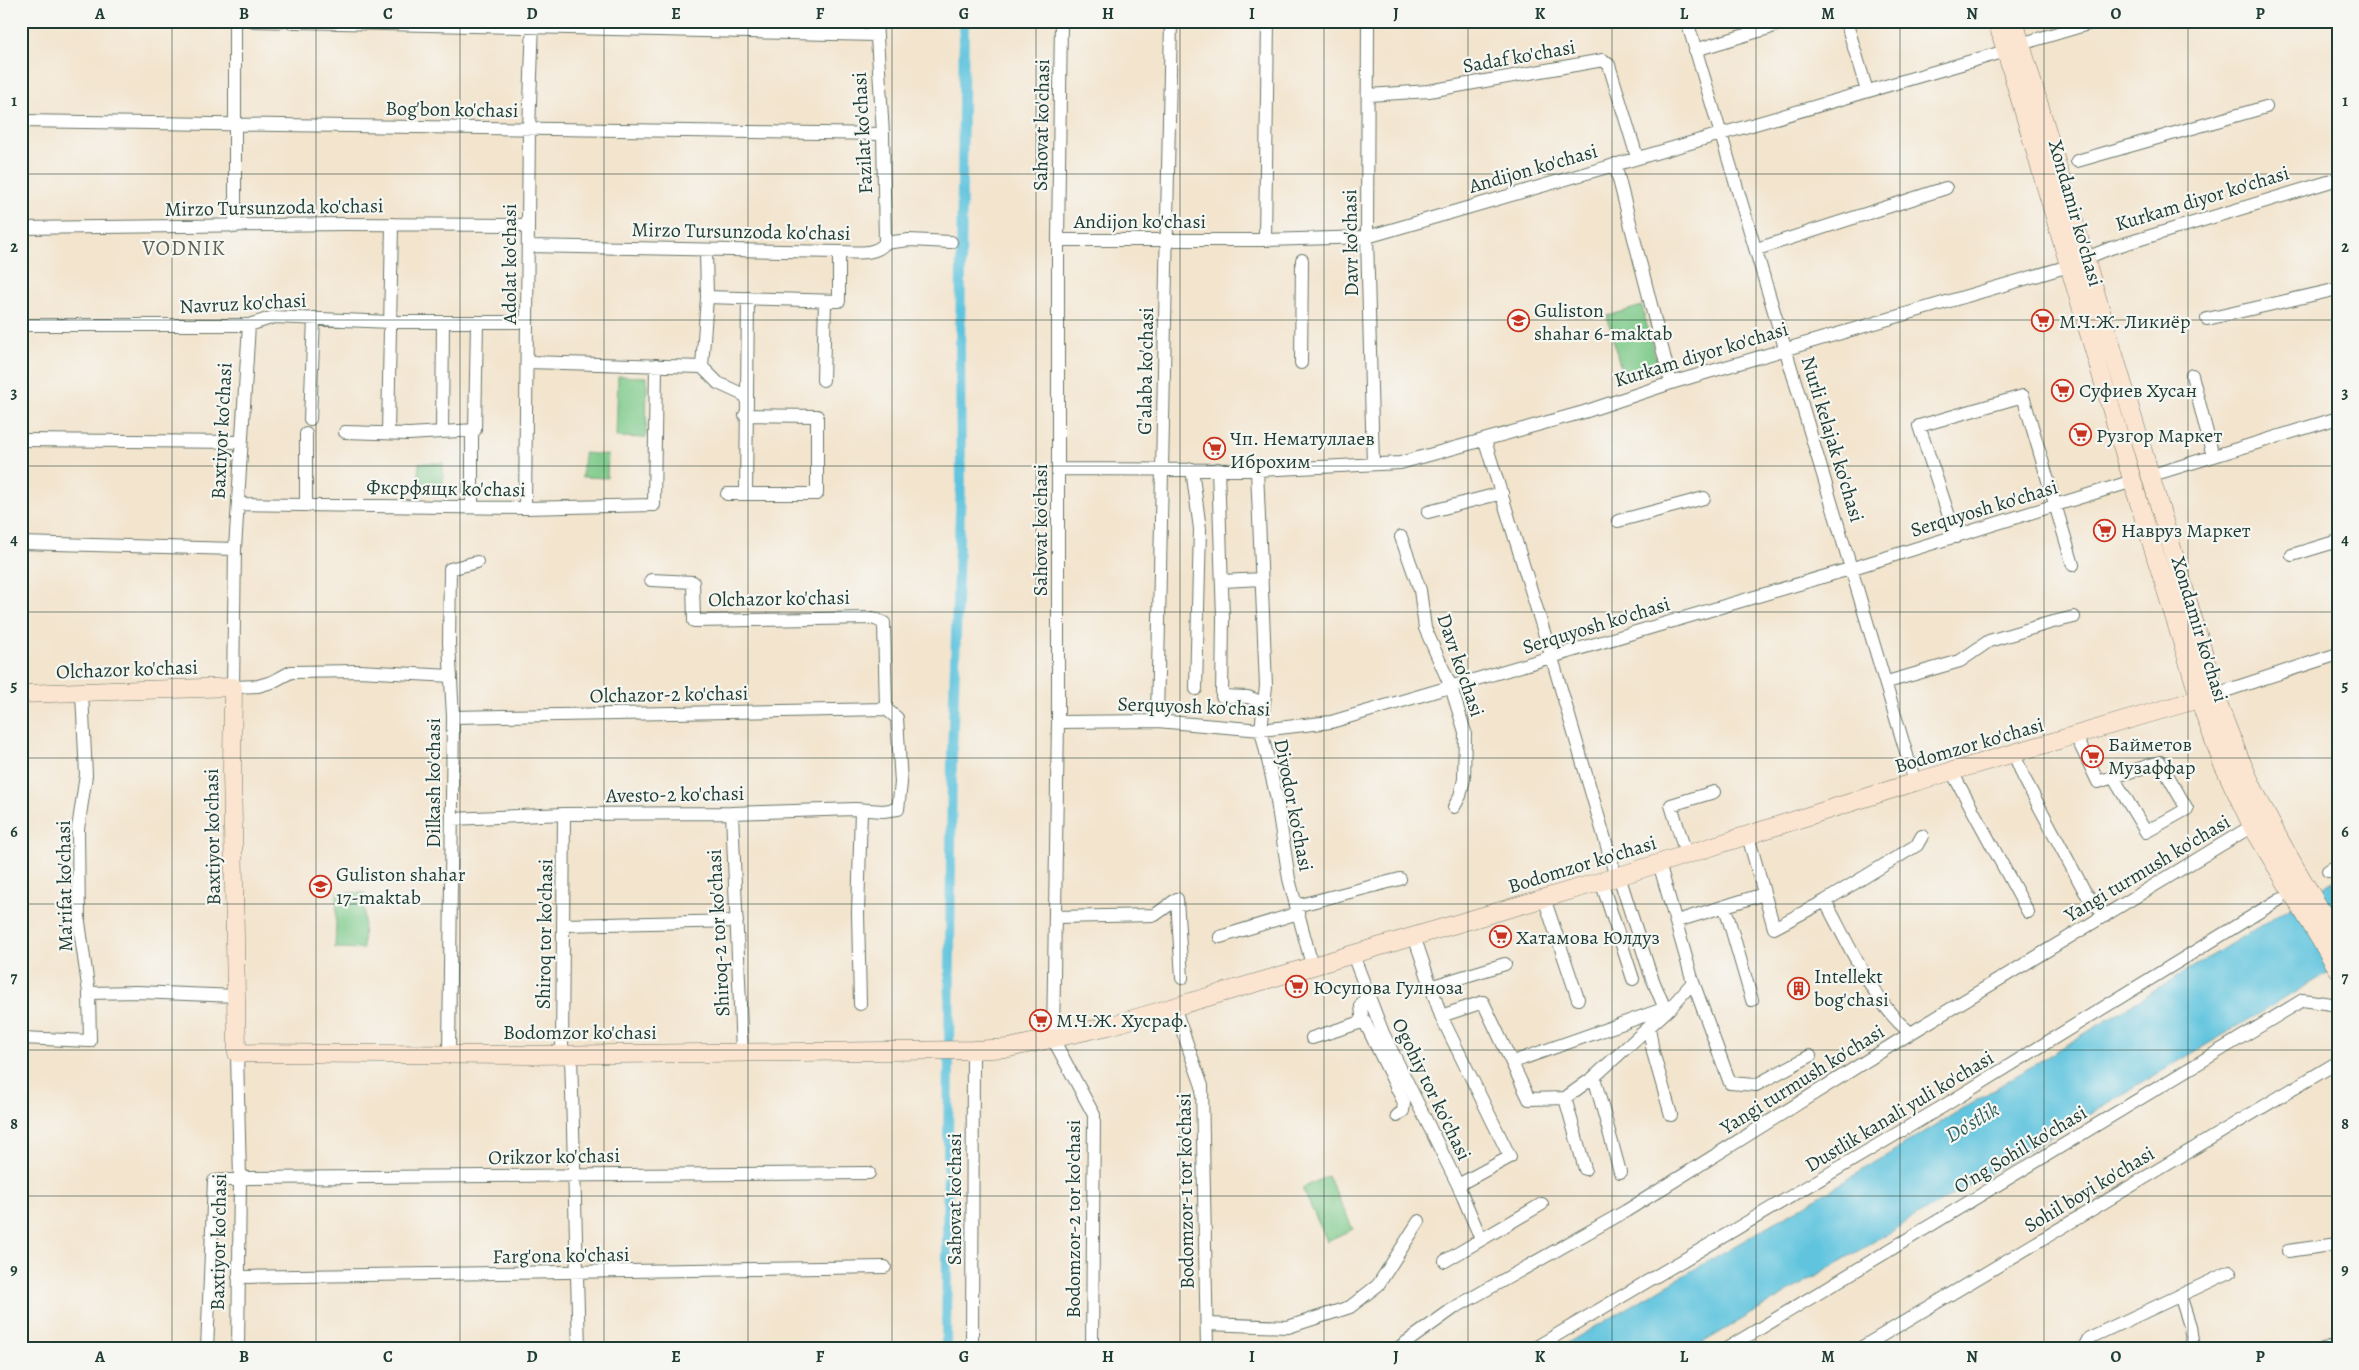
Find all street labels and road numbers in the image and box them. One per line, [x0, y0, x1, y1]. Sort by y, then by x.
street label: Sadaf ko'chasi [1461, 33, 1578, 80]
street label: Sahovat ko'chasi [1027, 59, 1056, 191]
street label: Fazilat ko'chasi [846, 71, 879, 195]
street label: Bog'bon ko'chasi [385, 95, 519, 124]
street label: Andijon ko'chasi [1465, 137, 1601, 200]
street label: Xondamir ko'chasi [2042, 137, 2109, 290]
street label: Kurkam diyor ko'chasi [2112, 159, 2292, 238]
street label: Davr ko'chasi [1336, 189, 1365, 297]
street label: Mirzo Tursunzoda ko'chasi [164, 192, 384, 223]
street label: Adolat ko'chasi [496, 204, 523, 325]
street label: Andijon ko'chasi [1073, 208, 1206, 235]
street label: Mirzo Tursunzoda ko'chasi [631, 216, 851, 247]
street label: Navruz ko'chasi [179, 287, 307, 320]
street label: G'alaba ko'chasi [1131, 307, 1160, 435]
street label: Kurkam diyor ko'chasi [1611, 315, 1791, 394]
street label: Nurli kelajak ko'chasi [1794, 353, 1871, 525]
street label: Baxtiyor ko'chasi [204, 362, 239, 500]
street label: Sahovat ko'chasi [1027, 464, 1054, 596]
street label: Serquyosh ko'chasi [1907, 473, 2061, 544]
street label: Фксрфящк ko'chasi [366, 474, 526, 503]
street label: Xondamir ko'chasi [2164, 553, 2235, 705]
street label: Olchazor ko'chasi [708, 584, 850, 613]
street label: Serquyosh ko'chasi [1519, 590, 1673, 661]
street label: Davr ko'chasi [1430, 610, 1491, 720]
street label: Olchazor ko'chasi [56, 654, 198, 685]
street label: Olchazor-2 ko'chasi [589, 680, 749, 709]
street label: Serquyosh ko'chasi [1117, 690, 1271, 723]
street label: Bodomzor ko'chasi [1891, 711, 2047, 780]
street label: Dilkash ko'chasi [420, 718, 447, 848]
street label: Diyodor ko'chasi [1267, 736, 1320, 874]
street label: Baxtiyor ko'chasi [198, 768, 227, 906]
street label: Avesto-2 ko'chasi [605, 780, 744, 809]
street label: Yangi turmush ko'chasi [2059, 808, 2235, 929]
street label: Ma'rifat ko'chasi [50, 820, 79, 952]
street label: Bodomzor ko'chasi [1505, 829, 1660, 900]
street label: Shiroq-2 tor ko'chasi [701, 849, 736, 1017]
street label: Shiroq tor ko'chasi [530, 858, 559, 1010]
street label: Ogohiy tor ko'chasi [1385, 1014, 1478, 1165]
street label: Yangi turmush ko'chasi [1714, 1018, 1889, 1141]
street label: Bodomzor ko'chasi [503, 1019, 657, 1046]
street label: Dustlik kanali yuli ko'chasi [1800, 1044, 1999, 1179]
street label: Bodomzor-1 tor ko'chasi [1170, 1093, 1201, 1289]
street label: O'ng Sohil ko'chasi [1949, 1099, 2092, 1200]
street label: Bodomzor-2 tor ko'chasi [1060, 1120, 1087, 1318]
street label: Sahovat ko'chasi [941, 1133, 968, 1265]
street label: Sohil boyi ko'chasi [2019, 1140, 2159, 1239]
street label: Orikzor ko'chasi [488, 1142, 620, 1171]
street label: Baxtiyor ko'chasi [204, 1173, 233, 1311]
street label: Farg'ona ko'chasi [492, 1241, 630, 1270]

